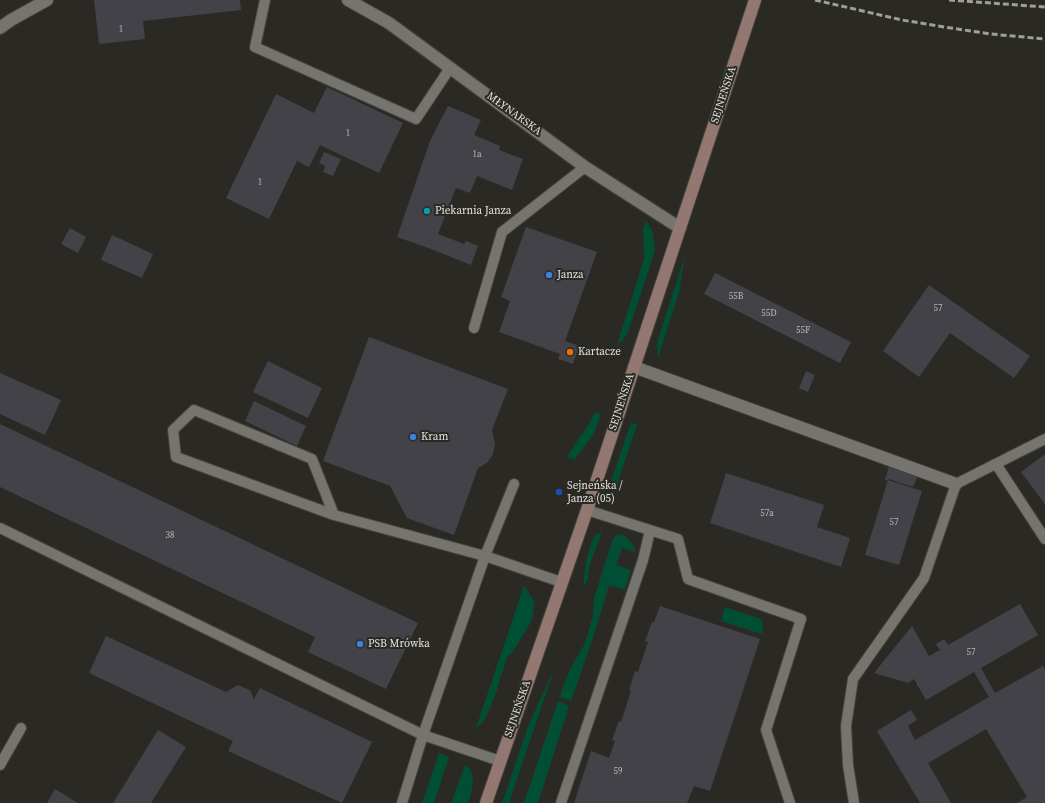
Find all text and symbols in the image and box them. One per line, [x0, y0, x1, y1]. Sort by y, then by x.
house number: 1 [119, 25, 123, 35]
street label: SEJNEŃSKA [709, 65, 739, 125]
street label: MŁYNARSKA [484, 90, 544, 138]
house number: 1 [346, 129, 350, 139]
house number: 1a [472, 150, 482, 160]
house number: 1 [258, 178, 262, 188]
place label: Piekarnia Janza [435, 204, 511, 218]
marker: Piekarnia Janza [422, 206, 432, 216]
place label: Janza [557, 268, 584, 282]
marker: Janza [544, 270, 554, 280]
house number: 55B [729, 292, 743, 302]
house number: 57 [934, 304, 942, 314]
house number: 55D [761, 309, 777, 319]
house number: 55F [796, 326, 810, 336]
place label: Kartacze [578, 345, 621, 359]
marker: Kartacze [565, 347, 575, 357]
street label: SEJNEŃSKA [607, 372, 637, 432]
place label: Kram [421, 430, 448, 444]
marker: Kram [408, 432, 418, 442]
place label: Sejneńska / Janza (05) [567, 479, 623, 505]
marker: Sejneńska / Janza (05) [554, 487, 564, 497]
house number: 57a [760, 509, 774, 519]
house number: 57 [890, 518, 898, 528]
house number: 38 [166, 531, 174, 541]
place label: PSB Mrówka [368, 637, 430, 651]
marker: PSB Mrówka [355, 639, 365, 649]
house number: 57 [967, 648, 975, 658]
street label: SEJNEŃSKA [502, 679, 534, 739]
house number: 59 [614, 767, 622, 777]

